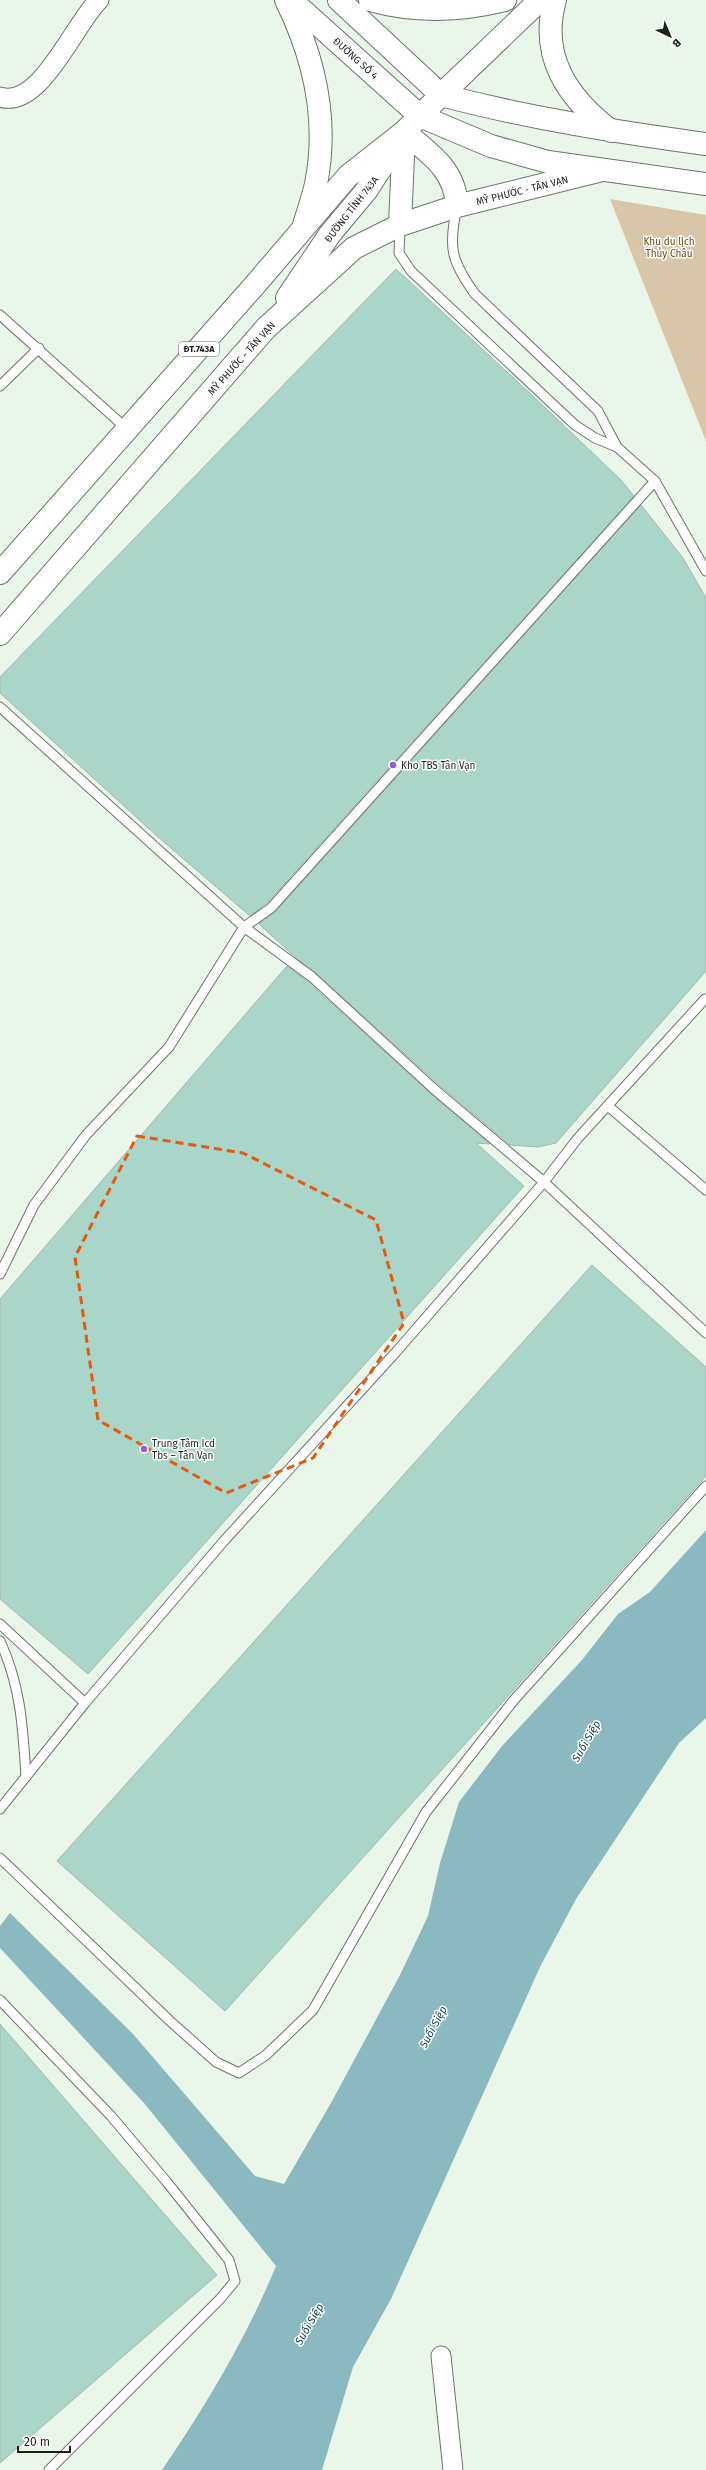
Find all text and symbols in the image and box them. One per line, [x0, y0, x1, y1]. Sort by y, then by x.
north arrow [650, 16, 690, 56]
street label: ĐƯỜNG SỐ 4 [330, 33, 383, 83]
text: B [669, 36, 684, 50]
street label: MỸ PHƯỚC - TÂN VẠN [474, 172, 570, 208]
street label: ĐƯỜNG TỈNH 743A [321, 173, 381, 245]
park label: Khu du lịch Thủy Châu [643, 236, 695, 260]
street label: MỸ PHƯỚC - TÂN VẠN [204, 318, 278, 398]
road number: ĐT.743A [179, 342, 219, 356]
marker: Kho TBS Tân Vạn [388, 760, 398, 770]
place label: Kho TBS Tân Vạn [401, 760, 475, 772]
place label: Trung Tâm Icd Tbs – Tân Vạn [152, 1438, 215, 1462]
marker: Trung Tâm Icd Tbs – Tân Vạn [139, 1444, 149, 1454]
water label: Suối Siệp [569, 1718, 603, 1765]
water label: Suối Siệp [417, 2004, 450, 2051]
water label: Suối Siệp [292, 2301, 326, 2348]
scale bar [18, 2428, 70, 2454]
text: 20 m [24, 2435, 50, 2449]

